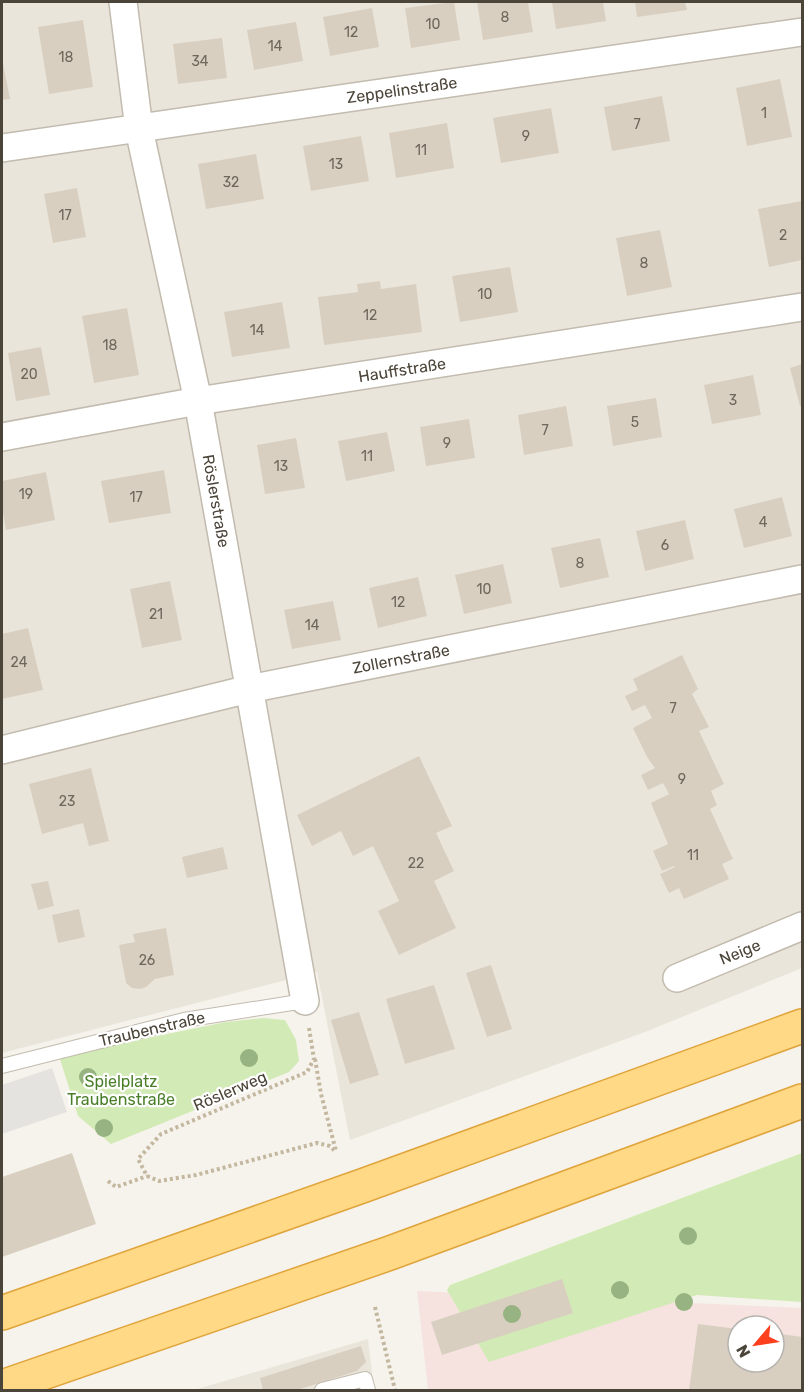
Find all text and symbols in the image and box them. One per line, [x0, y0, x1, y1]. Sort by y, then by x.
house number: 8 [501, 9, 510, 26]
house number: 10 [426, 16, 441, 33]
house number: 12 [344, 24, 358, 41]
house number: 14 [268, 38, 283, 55]
house number: 18 [59, 49, 74, 66]
house number: 34 [191, 53, 209, 70]
street label: Zeppelinstraße [346, 73, 459, 107]
house number: 1 [761, 105, 767, 122]
house number: 7 [633, 116, 641, 133]
house number: 9 [522, 128, 530, 145]
house number: 11 [415, 142, 427, 159]
house number: 13 [329, 156, 343, 173]
house number: 32 [223, 174, 239, 191]
house number: 17 [58, 207, 72, 224]
house number: 2 [779, 227, 787, 244]
house number: 8 [640, 255, 649, 272]
house number: 10 [478, 286, 493, 303]
house number: 12 [363, 307, 377, 324]
house number: 14 [250, 322, 265, 339]
house number: 18 [103, 337, 118, 354]
street label: Hauffstraße [357, 354, 447, 386]
house number: 20 [20, 366, 38, 383]
house number: 3 [729, 392, 737, 409]
house number: 5 [631, 414, 639, 431]
house number: 7 [541, 422, 549, 439]
house number: 9 [443, 435, 451, 452]
house number: 11 [361, 448, 373, 465]
street label: Röslerstraße [198, 453, 234, 549]
house number: 13 [274, 458, 288, 475]
house number: 19 [19, 486, 33, 503]
house number: 17 [129, 489, 143, 506]
house number: 4 [759, 514, 768, 531]
house number: 6 [661, 537, 669, 554]
house number: 8 [576, 555, 585, 572]
house number: 10 [477, 581, 492, 598]
house number: 12 [391, 594, 405, 611]
house number: 21 [149, 606, 163, 623]
house number: 14 [305, 617, 320, 634]
street label: Zollernstraße [351, 640, 451, 678]
house number: 24 [11, 654, 28, 671]
house number: 7 [669, 700, 677, 717]
house number: 9 [678, 771, 686, 788]
house number: 23 [59, 793, 75, 810]
house number: 11 [687, 847, 699, 864]
house number: 22 [408, 855, 424, 872]
street label: Neige [717, 935, 763, 969]
house number: 26 [139, 952, 155, 969]
street label: Traubenstraße [97, 1008, 207, 1050]
street label: Röslerweg [190, 1067, 270, 1115]
park label: Spielplatz Traubenstraße [67, 1072, 175, 1109]
north arrow [726, 1314, 786, 1374]
text: N [732, 1341, 754, 1361]

